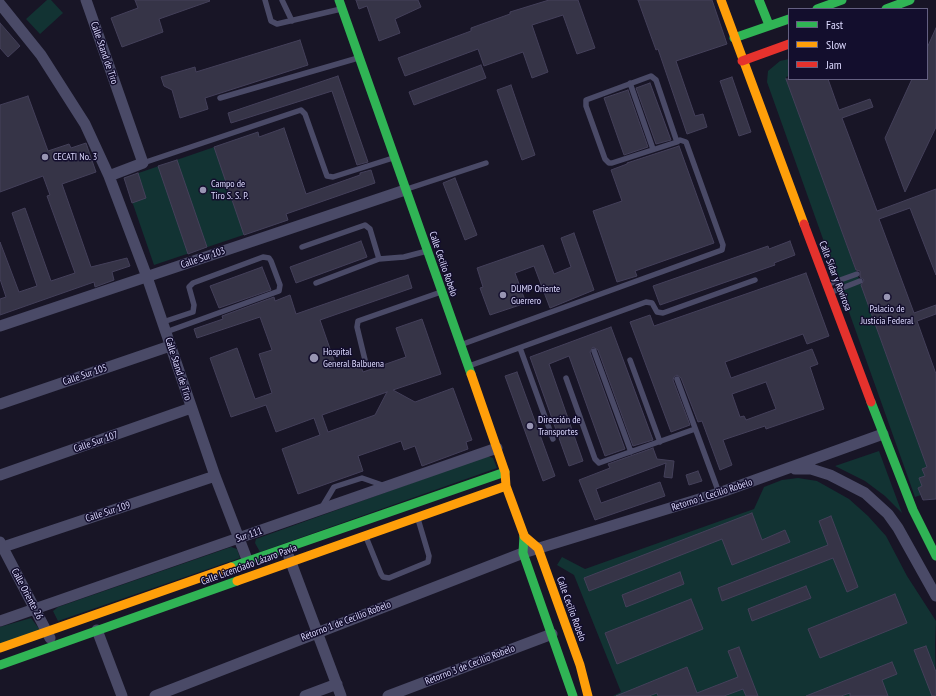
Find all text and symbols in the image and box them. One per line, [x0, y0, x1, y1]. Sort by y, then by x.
legend [788, 8, 928, 80]
text: Fast [826, 17, 843, 32]
street label: Calle Stand de Tiro [88, 20, 120, 86]
text: Slow [826, 37, 846, 52]
text: Jam [826, 57, 842, 72]
place label: CECATI No. 3 [53, 151, 97, 163]
marker: CECATI No. 3 [40, 152, 50, 162]
place label: Campo de Tiro S. S. P. [211, 178, 248, 202]
marker: Campo de Tiro S. S. P. [198, 185, 208, 195]
street label: Calle Cecilio Robelo [426, 230, 460, 298]
street label: Calle Sidar y Rovirosa [816, 239, 854, 313]
street label: Calle Sur 103 [179, 245, 227, 271]
place label: DUMP Oriente Guerrero [511, 283, 560, 306]
marker: DUMP Oriente Guerrero [498, 290, 508, 300]
marker: Palacio de Justicia Federal [882, 292, 892, 302]
place label: Palacio de Justicia Federal [861, 303, 913, 326]
street label: Calle Stand de Tiro [162, 336, 194, 402]
place label: Hospital General Balbuena [323, 346, 384, 370]
marker: Hospital General Balbuena [308, 352, 320, 364]
street label: Calle Sur 105 [61, 362, 109, 388]
place label: Dirección de Transportes [538, 414, 581, 438]
marker: Dirección de Transportes [525, 421, 535, 431]
street label: Calle Sur 107 [72, 429, 120, 455]
street label: Retorno 1 Cecilio Robelo [670, 476, 754, 514]
street label: Calle Sur 109 [84, 499, 132, 525]
street label: Sur 111 [234, 525, 264, 545]
street label: Calle Licenciado Lázaro Pavia [199, 542, 299, 588]
street label: Calle Oriente 26 [9, 566, 45, 622]
street label: Calle Cecilio Robelo [554, 575, 588, 643]
street label: Retorno 1 de Cecilio Robelo [299, 598, 393, 644]
street label: Retorno 3 de Cecilio Robelo [423, 642, 517, 688]

